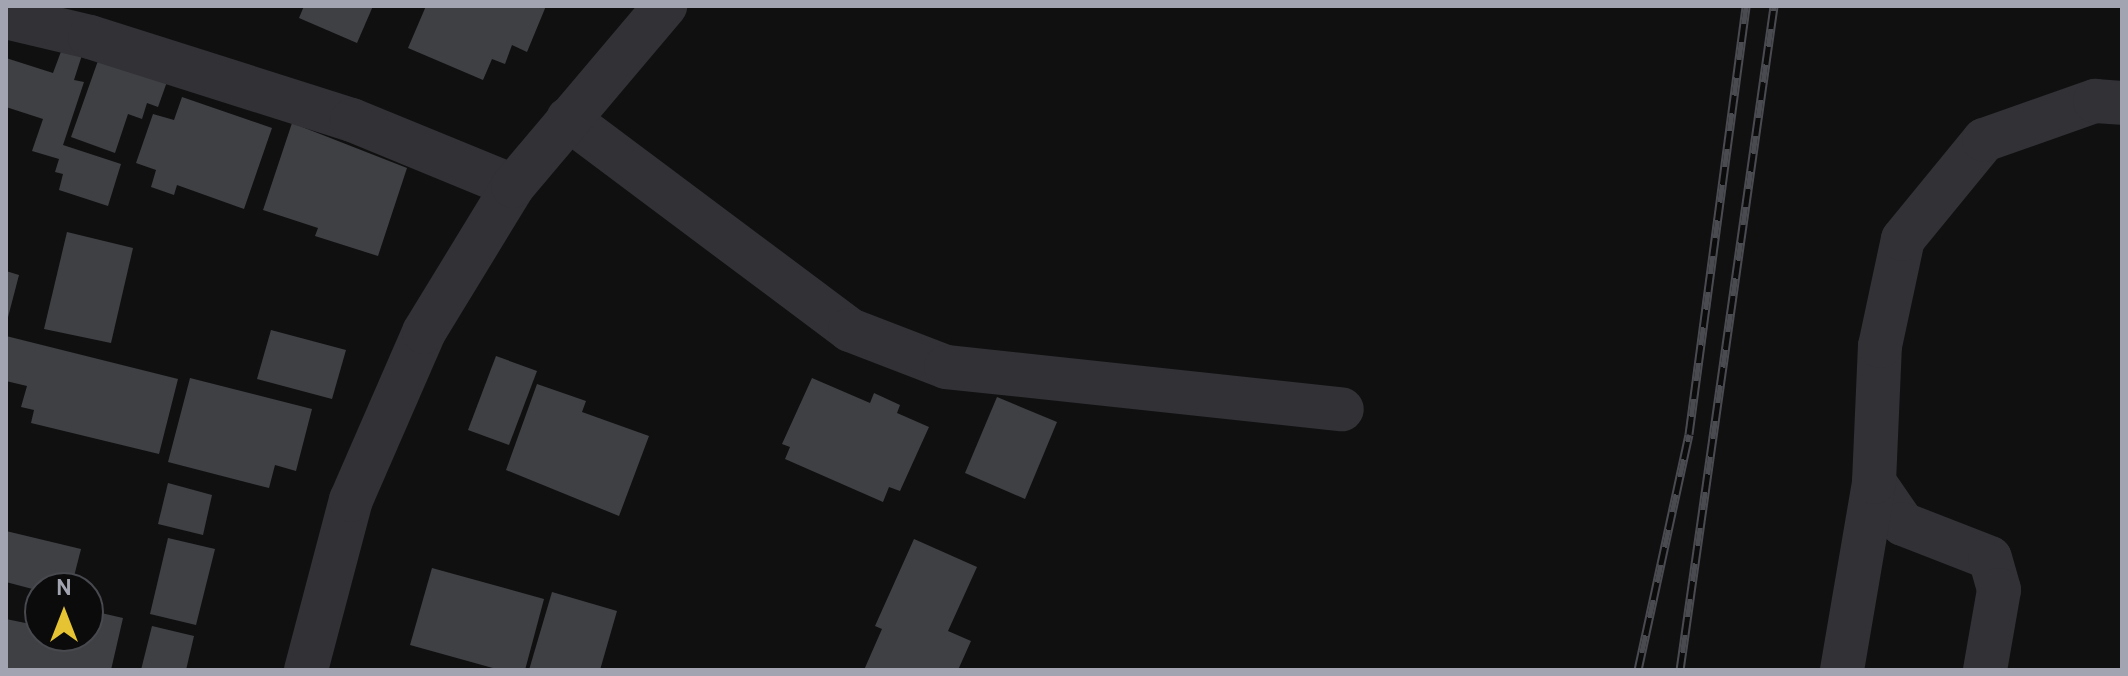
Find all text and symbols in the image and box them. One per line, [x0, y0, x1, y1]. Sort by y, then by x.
north arrow [24, 572, 104, 652]
text: N [56, 576, 72, 603]

